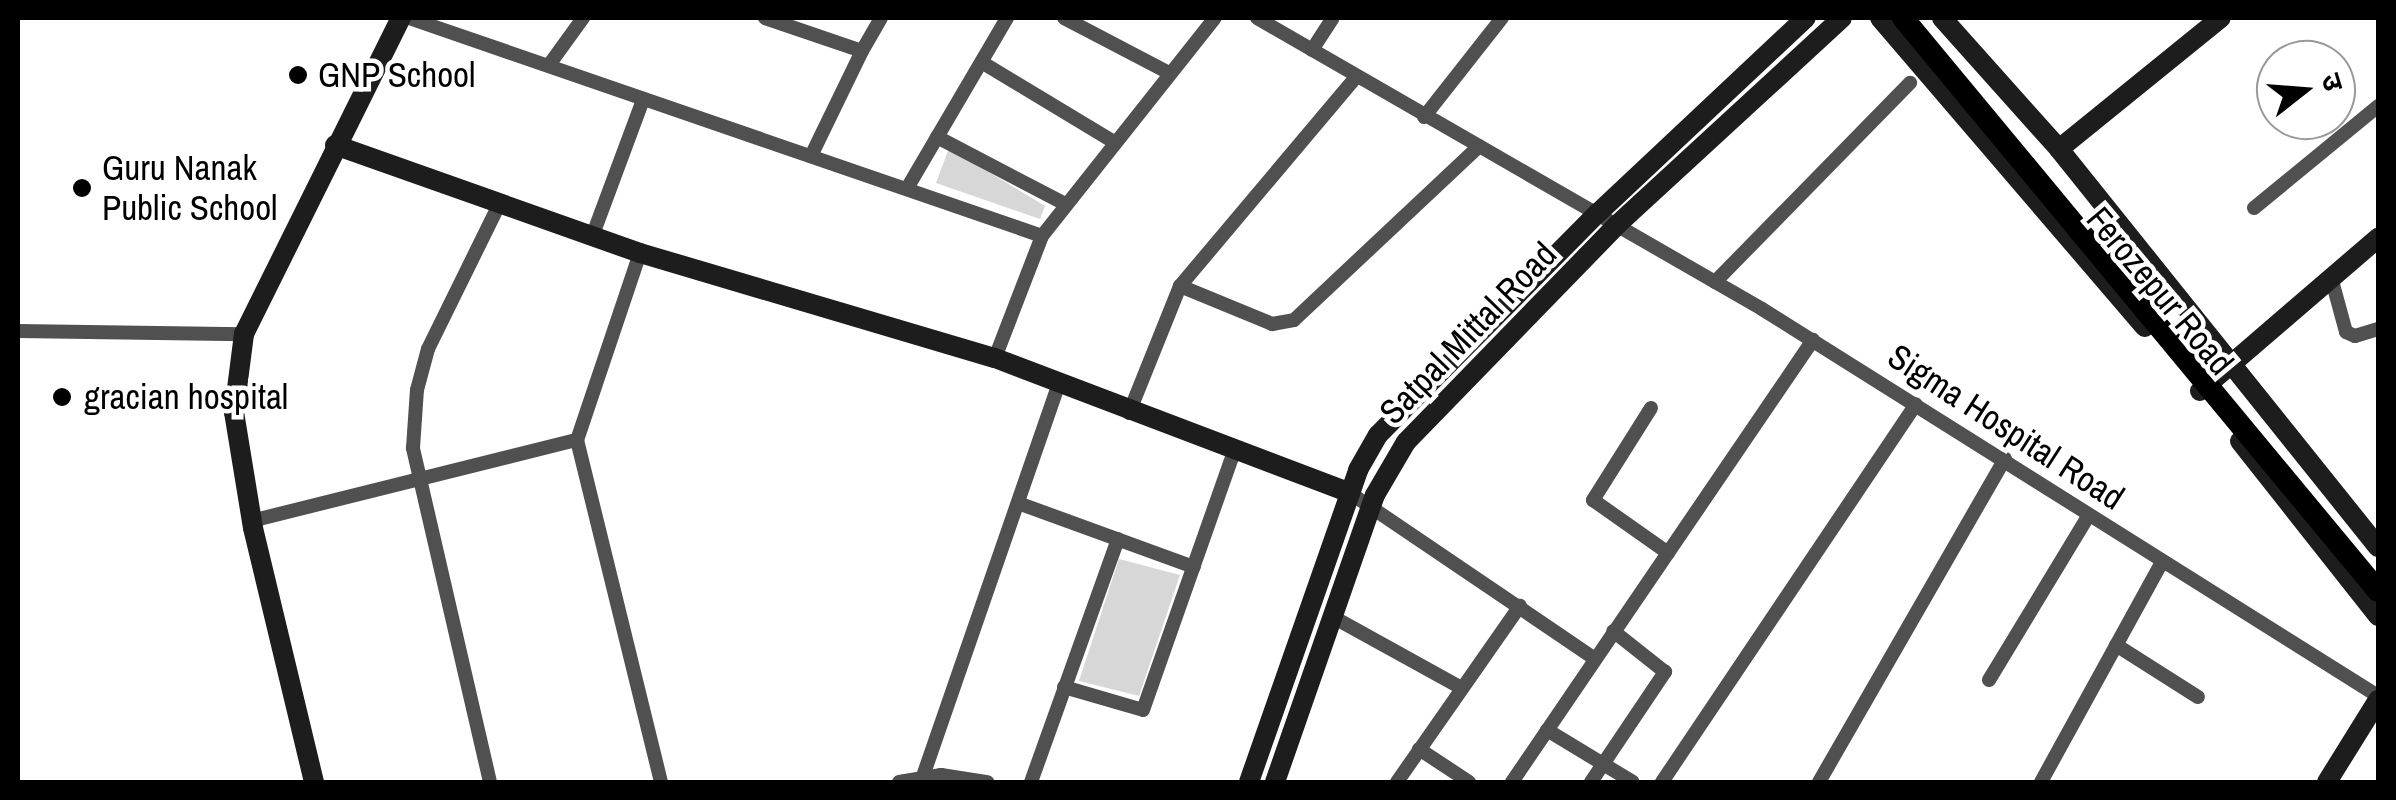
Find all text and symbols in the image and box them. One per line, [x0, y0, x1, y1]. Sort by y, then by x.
north arrow [2256, 40, 2356, 140]
place label: GNP School [318, 54, 476, 96]
marker: GNP School [287, 64, 309, 86]
text: उ [2312, 68, 2353, 95]
place label: Guru Nanak Public School [102, 147, 277, 229]
marker: Guru Nanak Public School [71, 177, 93, 199]
street label: Ferozepur Road [2078, 199, 2242, 383]
street label: Satpal Mittal Road [1371, 233, 1565, 433]
street label: Sigma Hospital Road [1880, 335, 2132, 519]
place label: gracian hospital [84, 376, 288, 418]
marker: gracian hospital [49, 384, 75, 410]

